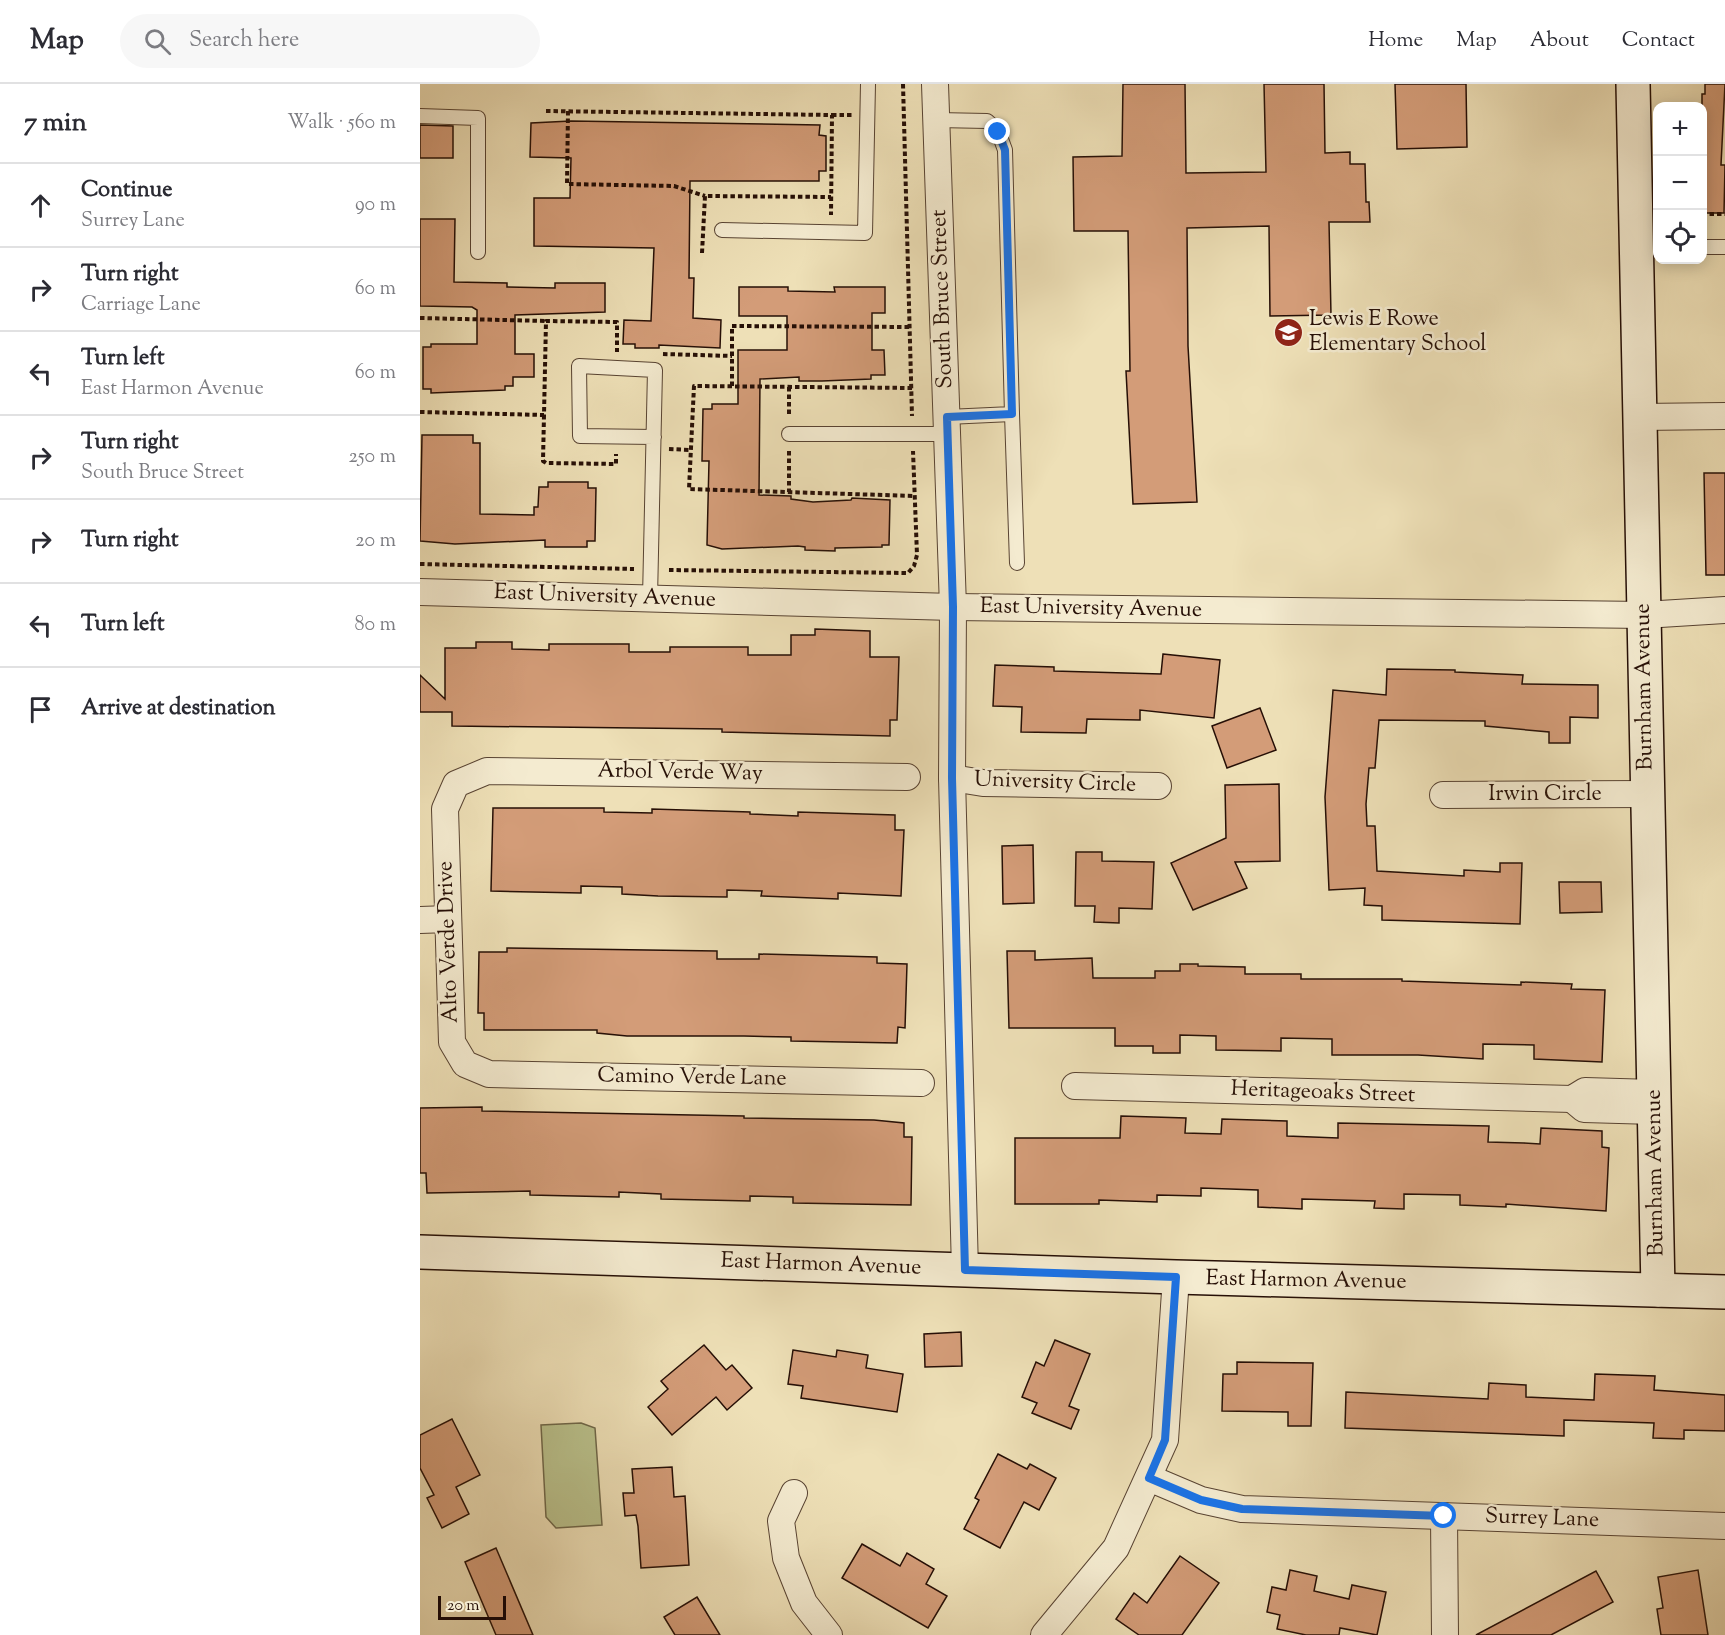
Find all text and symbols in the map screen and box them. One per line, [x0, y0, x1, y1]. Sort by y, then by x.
search box [120, 14, 540, 68]
text: Map [30, 21, 84, 61]
icon: search [141, 25, 174, 58]
text: Search here [189, 25, 299, 57]
text: Home [1368, 26, 1423, 56]
text: Map [1456, 26, 1497, 56]
text: About [1530, 26, 1589, 56]
text: Contact [1622, 26, 1695, 56]
map controls [1653, 102, 1707, 264]
button: + [1653, 102, 1707, 156]
text: 7 min [24, 105, 87, 142]
text: Walk · 560 m [287, 109, 396, 138]
route end [984, 118, 1010, 144]
button: − [1653, 156, 1707, 210]
text: Continue [81, 175, 172, 207]
icon: ahead [24, 189, 57, 222]
text: 90 m [355, 191, 396, 220]
text: Surrey Lane [81, 207, 185, 236]
street label: South Bruce Street [924, 208, 962, 389]
button: locate [1653, 210, 1707, 264]
text: Turn right [81, 259, 178, 291]
icon: right [24, 273, 57, 306]
text: 60 m [355, 275, 396, 304]
text: Carriage Lane [81, 291, 201, 320]
place label: Lewis E Rowe Elementary School [1309, 304, 1486, 361]
school or university icon: Lewis E Rowe Elementary School [1272, 317, 1304, 349]
text: Turn left [81, 343, 164, 375]
icon: left [24, 357, 57, 390]
text: 60 m [355, 359, 396, 388]
text: East Harmon Avenue [81, 375, 264, 404]
text: Turn right [81, 427, 178, 459]
icon: right [24, 441, 57, 474]
text: 250 m [348, 443, 396, 472]
text: South Bruce Street [81, 459, 244, 488]
icon: right [24, 525, 57, 558]
text: Turn right [81, 525, 178, 557]
text: 20 m [355, 527, 396, 556]
street label: East University Avenue [493, 577, 717, 617]
street label: East University Avenue [980, 591, 1202, 627]
street label: Burnham Avenue [1628, 603, 1662, 771]
icon: left [24, 609, 57, 642]
text: Turn left [81, 609, 164, 641]
text: 80 m [355, 611, 396, 640]
icon: arrive [24, 693, 57, 726]
text: Arrive at destination [81, 693, 276, 725]
street label: Arbol Verde Way [597, 756, 763, 790]
street label: University Circle [973, 764, 1137, 802]
street label: Irwin Circle [1488, 779, 1602, 811]
street label: Alto Verde Drive [430, 860, 468, 1024]
street label: Camino Verde Lane [597, 1060, 787, 1096]
street label: Heritageoaks Street [1230, 1074, 1416, 1112]
street label: Burnham Avenue [1639, 1089, 1673, 1257]
street label: East Harmon Avenue [720, 1246, 922, 1284]
street label: East Harmon Avenue [1205, 1263, 1407, 1299]
street label: Surrey Lane [1484, 1501, 1600, 1537]
route start [1430, 1502, 1456, 1528]
scale bar [438, 1593, 506, 1620]
text: 20 m [447, 1595, 480, 1618]

